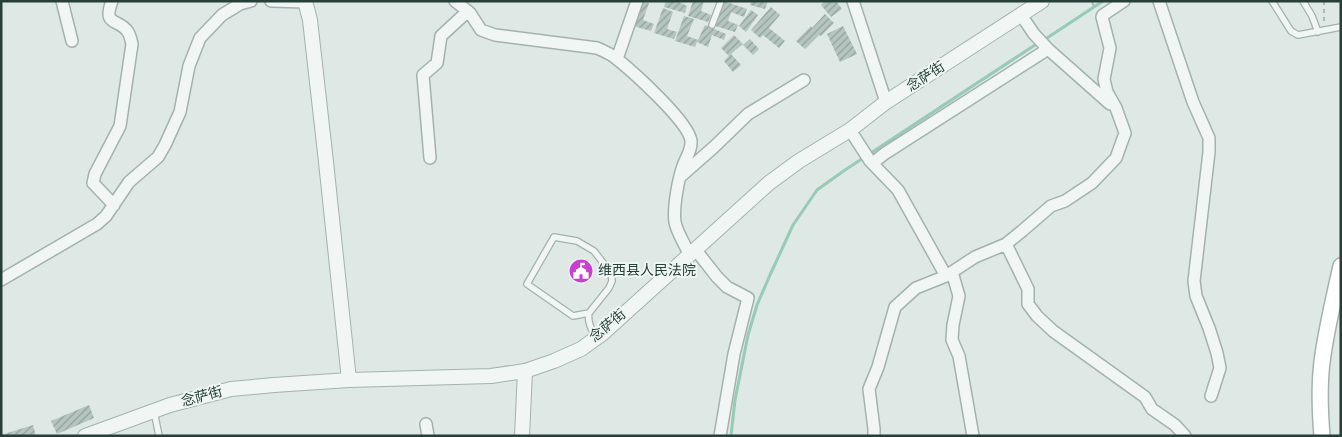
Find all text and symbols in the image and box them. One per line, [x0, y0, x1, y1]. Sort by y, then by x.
street label: 念萨街 [903, 57, 949, 97]
public building icon: 维西县人民法院 [568, 258, 594, 284]
place label: 维西县人民法院 [598, 261, 696, 281]
street label: 念萨街 [585, 305, 631, 347]
street label: 念萨街 [179, 382, 225, 412]

